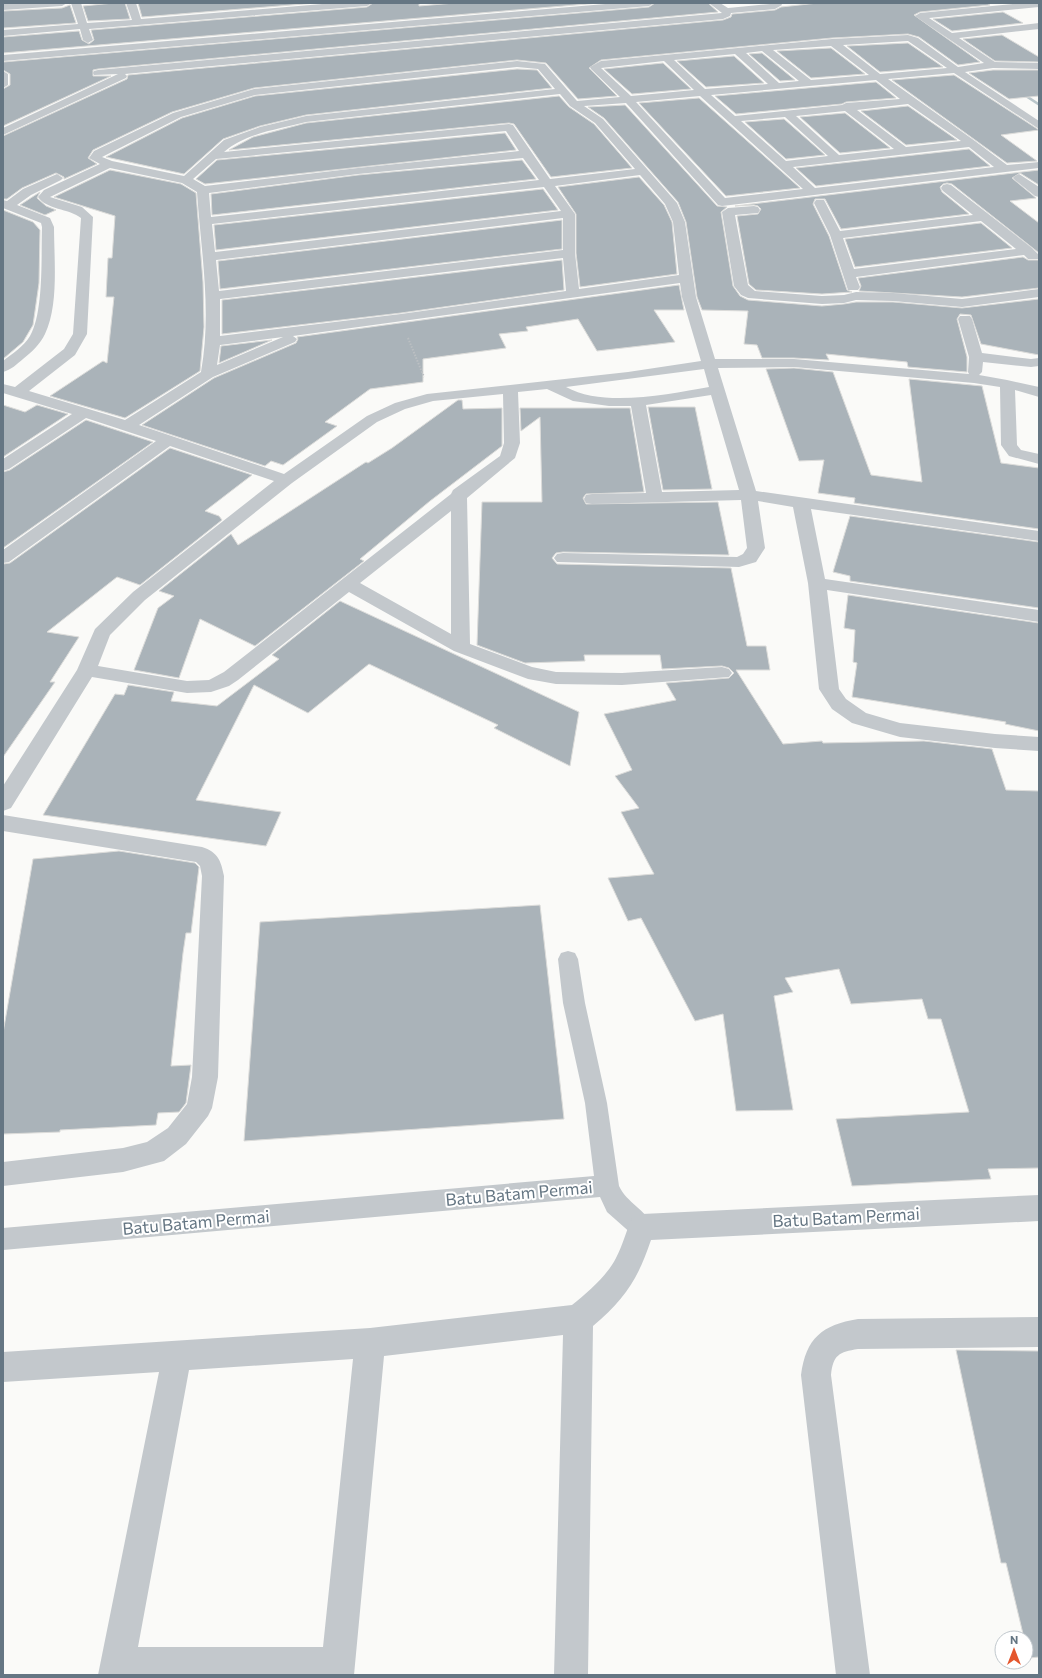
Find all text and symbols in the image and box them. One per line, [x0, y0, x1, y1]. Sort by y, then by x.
street label: Batu Batam Permai [445, 1176, 593, 1210]
street label: Batu Batam Permai [772, 1203, 920, 1231]
street label: Batu Batam Permai [122, 1205, 270, 1239]
north arrow [994, 1630, 1034, 1670]
text: N [1010, 1633, 1018, 1646]

